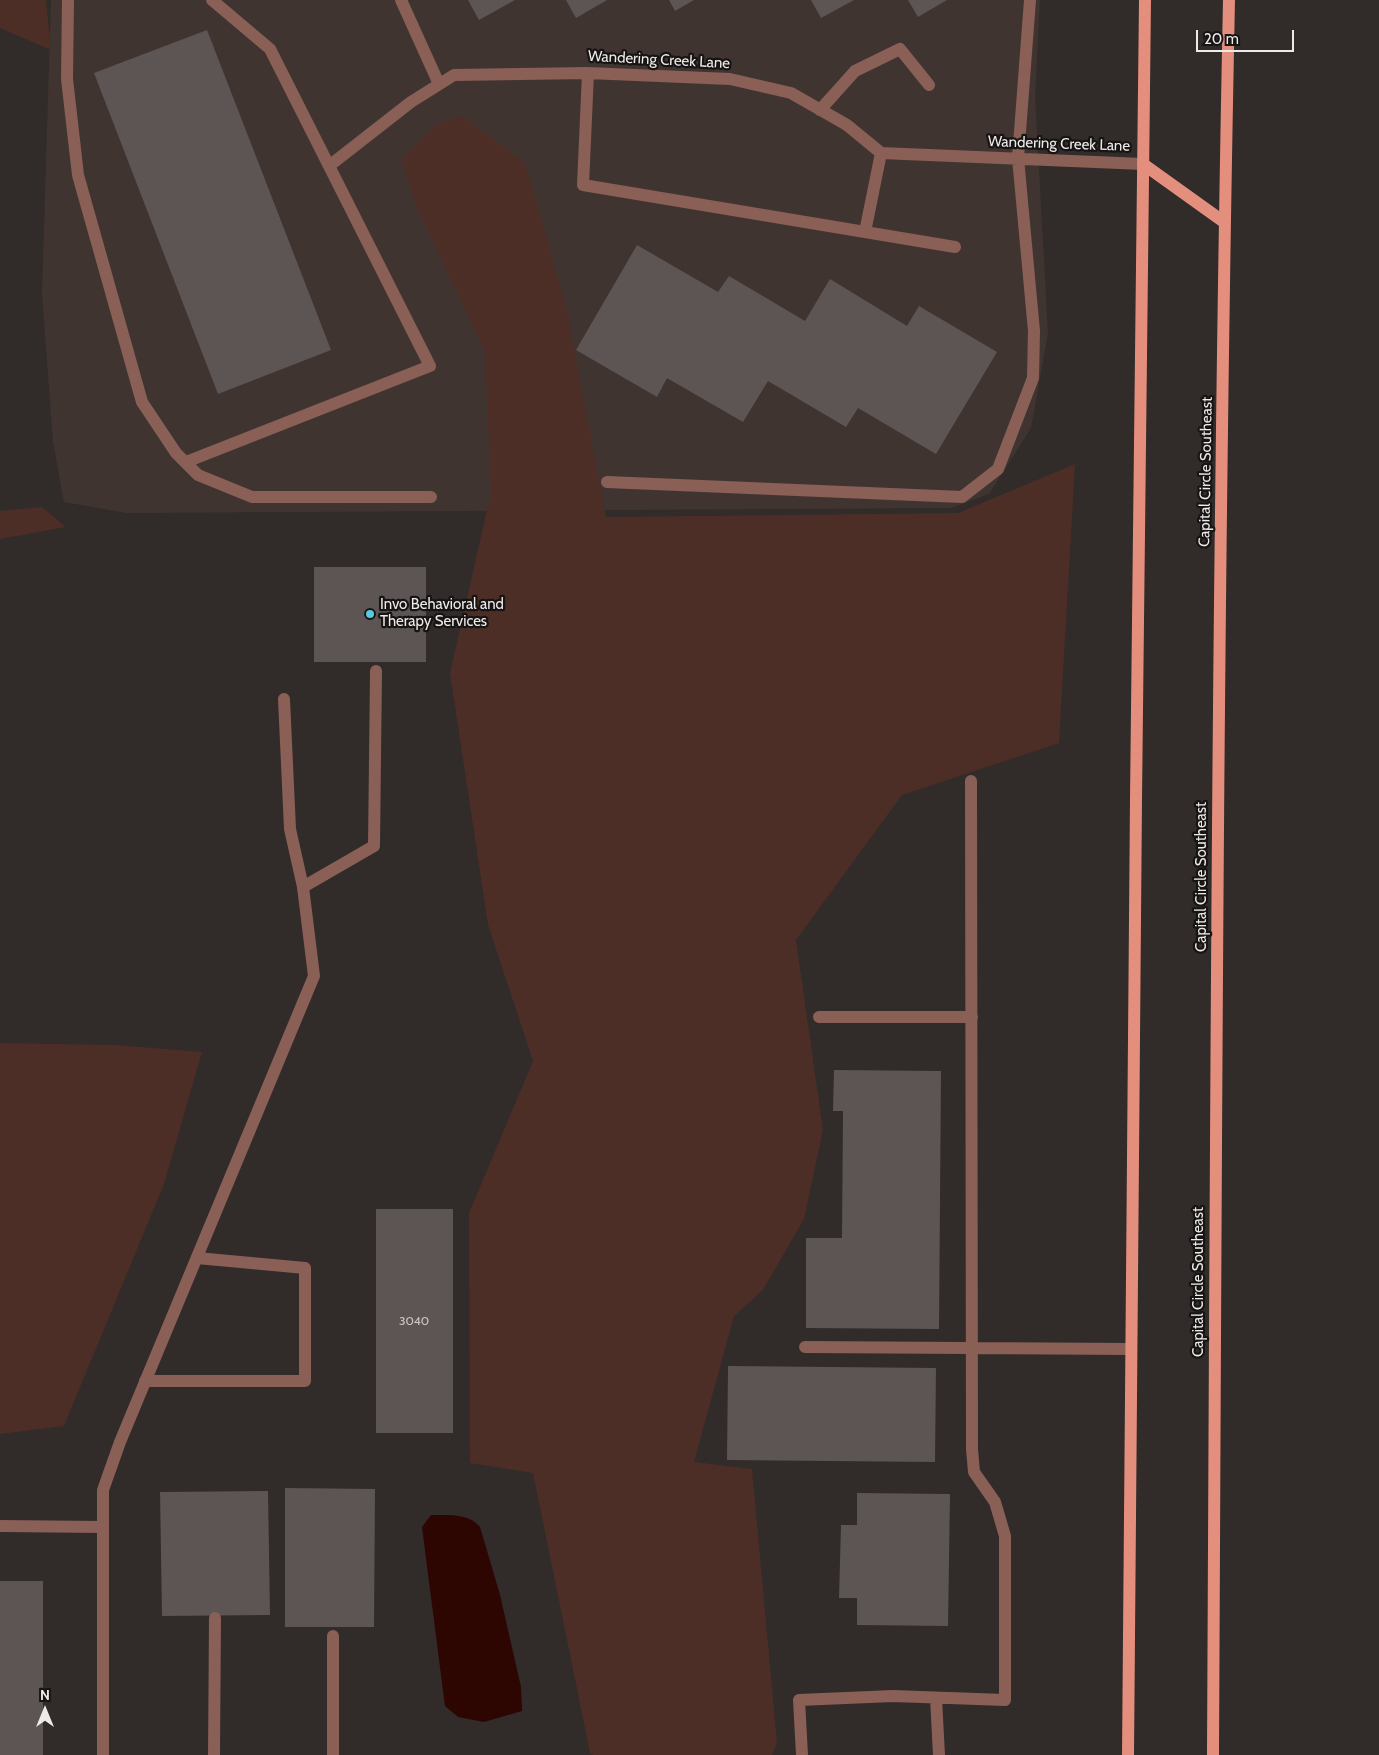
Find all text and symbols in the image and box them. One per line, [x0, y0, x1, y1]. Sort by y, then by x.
scale bar [1199, 20, 1296, 52]
text: 20 m [1204, 30, 1239, 48]
street label: Wandering Creek Lane [588, 47, 730, 73]
street label: Wandering Creek Lane [988, 133, 1130, 155]
street label: Capital Circle Southeast [1196, 397, 1216, 547]
place label: Invo Behavioral and Therapy Services [380, 596, 504, 631]
marker: Invo Behavioral and Therapy Services [364, 608, 376, 620]
street label: Capital Circle Southeast [1193, 802, 1211, 952]
street label: Capital Circle Southeast [1190, 1207, 1208, 1357]
house number: 3040 [399, 1314, 429, 1328]
north arrow [20, 1685, 70, 1735]
text: N [40, 1686, 50, 1704]

